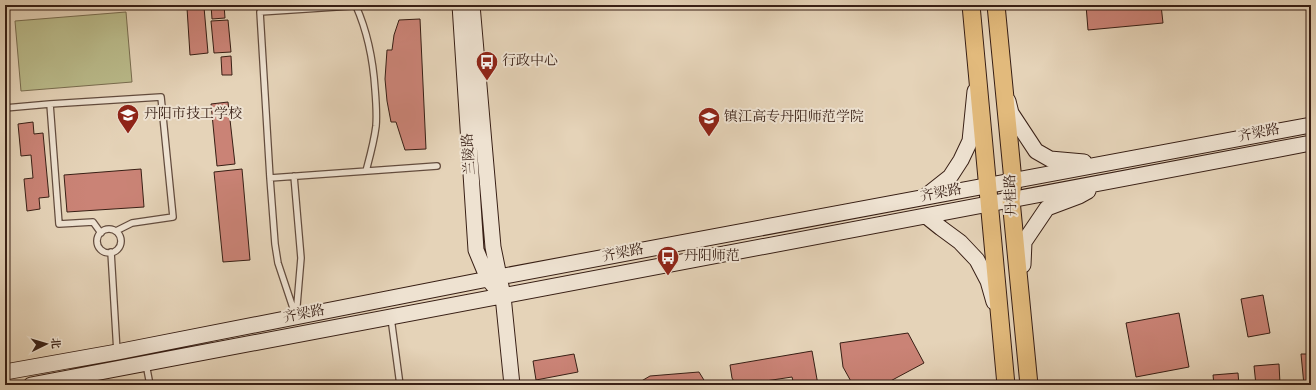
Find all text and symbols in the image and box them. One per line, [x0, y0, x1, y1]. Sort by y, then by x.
bus stop icon: 行政中心 [474, 49, 500, 82]
place label: 行政中心 [502, 52, 558, 72]
school or university icon: 丹阳市技工学校 [115, 102, 141, 135]
place label: 丹阳市技工学校 [144, 105, 242, 125]
school or university icon: 镇江高专丹阳师范学院 [696, 105, 722, 138]
place label: 镇江高专丹阳师范学院 [724, 108, 864, 128]
street label: 齐梁路 [1236, 120, 1282, 148]
street label: 兰陵路 [459, 132, 481, 176]
street label: 丹桂路 [1001, 174, 1023, 216]
street label: 齐梁路 [918, 180, 964, 208]
street label: 齐梁路 [600, 240, 646, 268]
bus stop icon: 丹阳师范 [655, 244, 681, 277]
place label: 丹阳师范 [684, 247, 740, 267]
street label: 齐梁路 [281, 301, 327, 329]
north arrow [26, 324, 66, 364]
text: 北 [47, 337, 63, 349]

